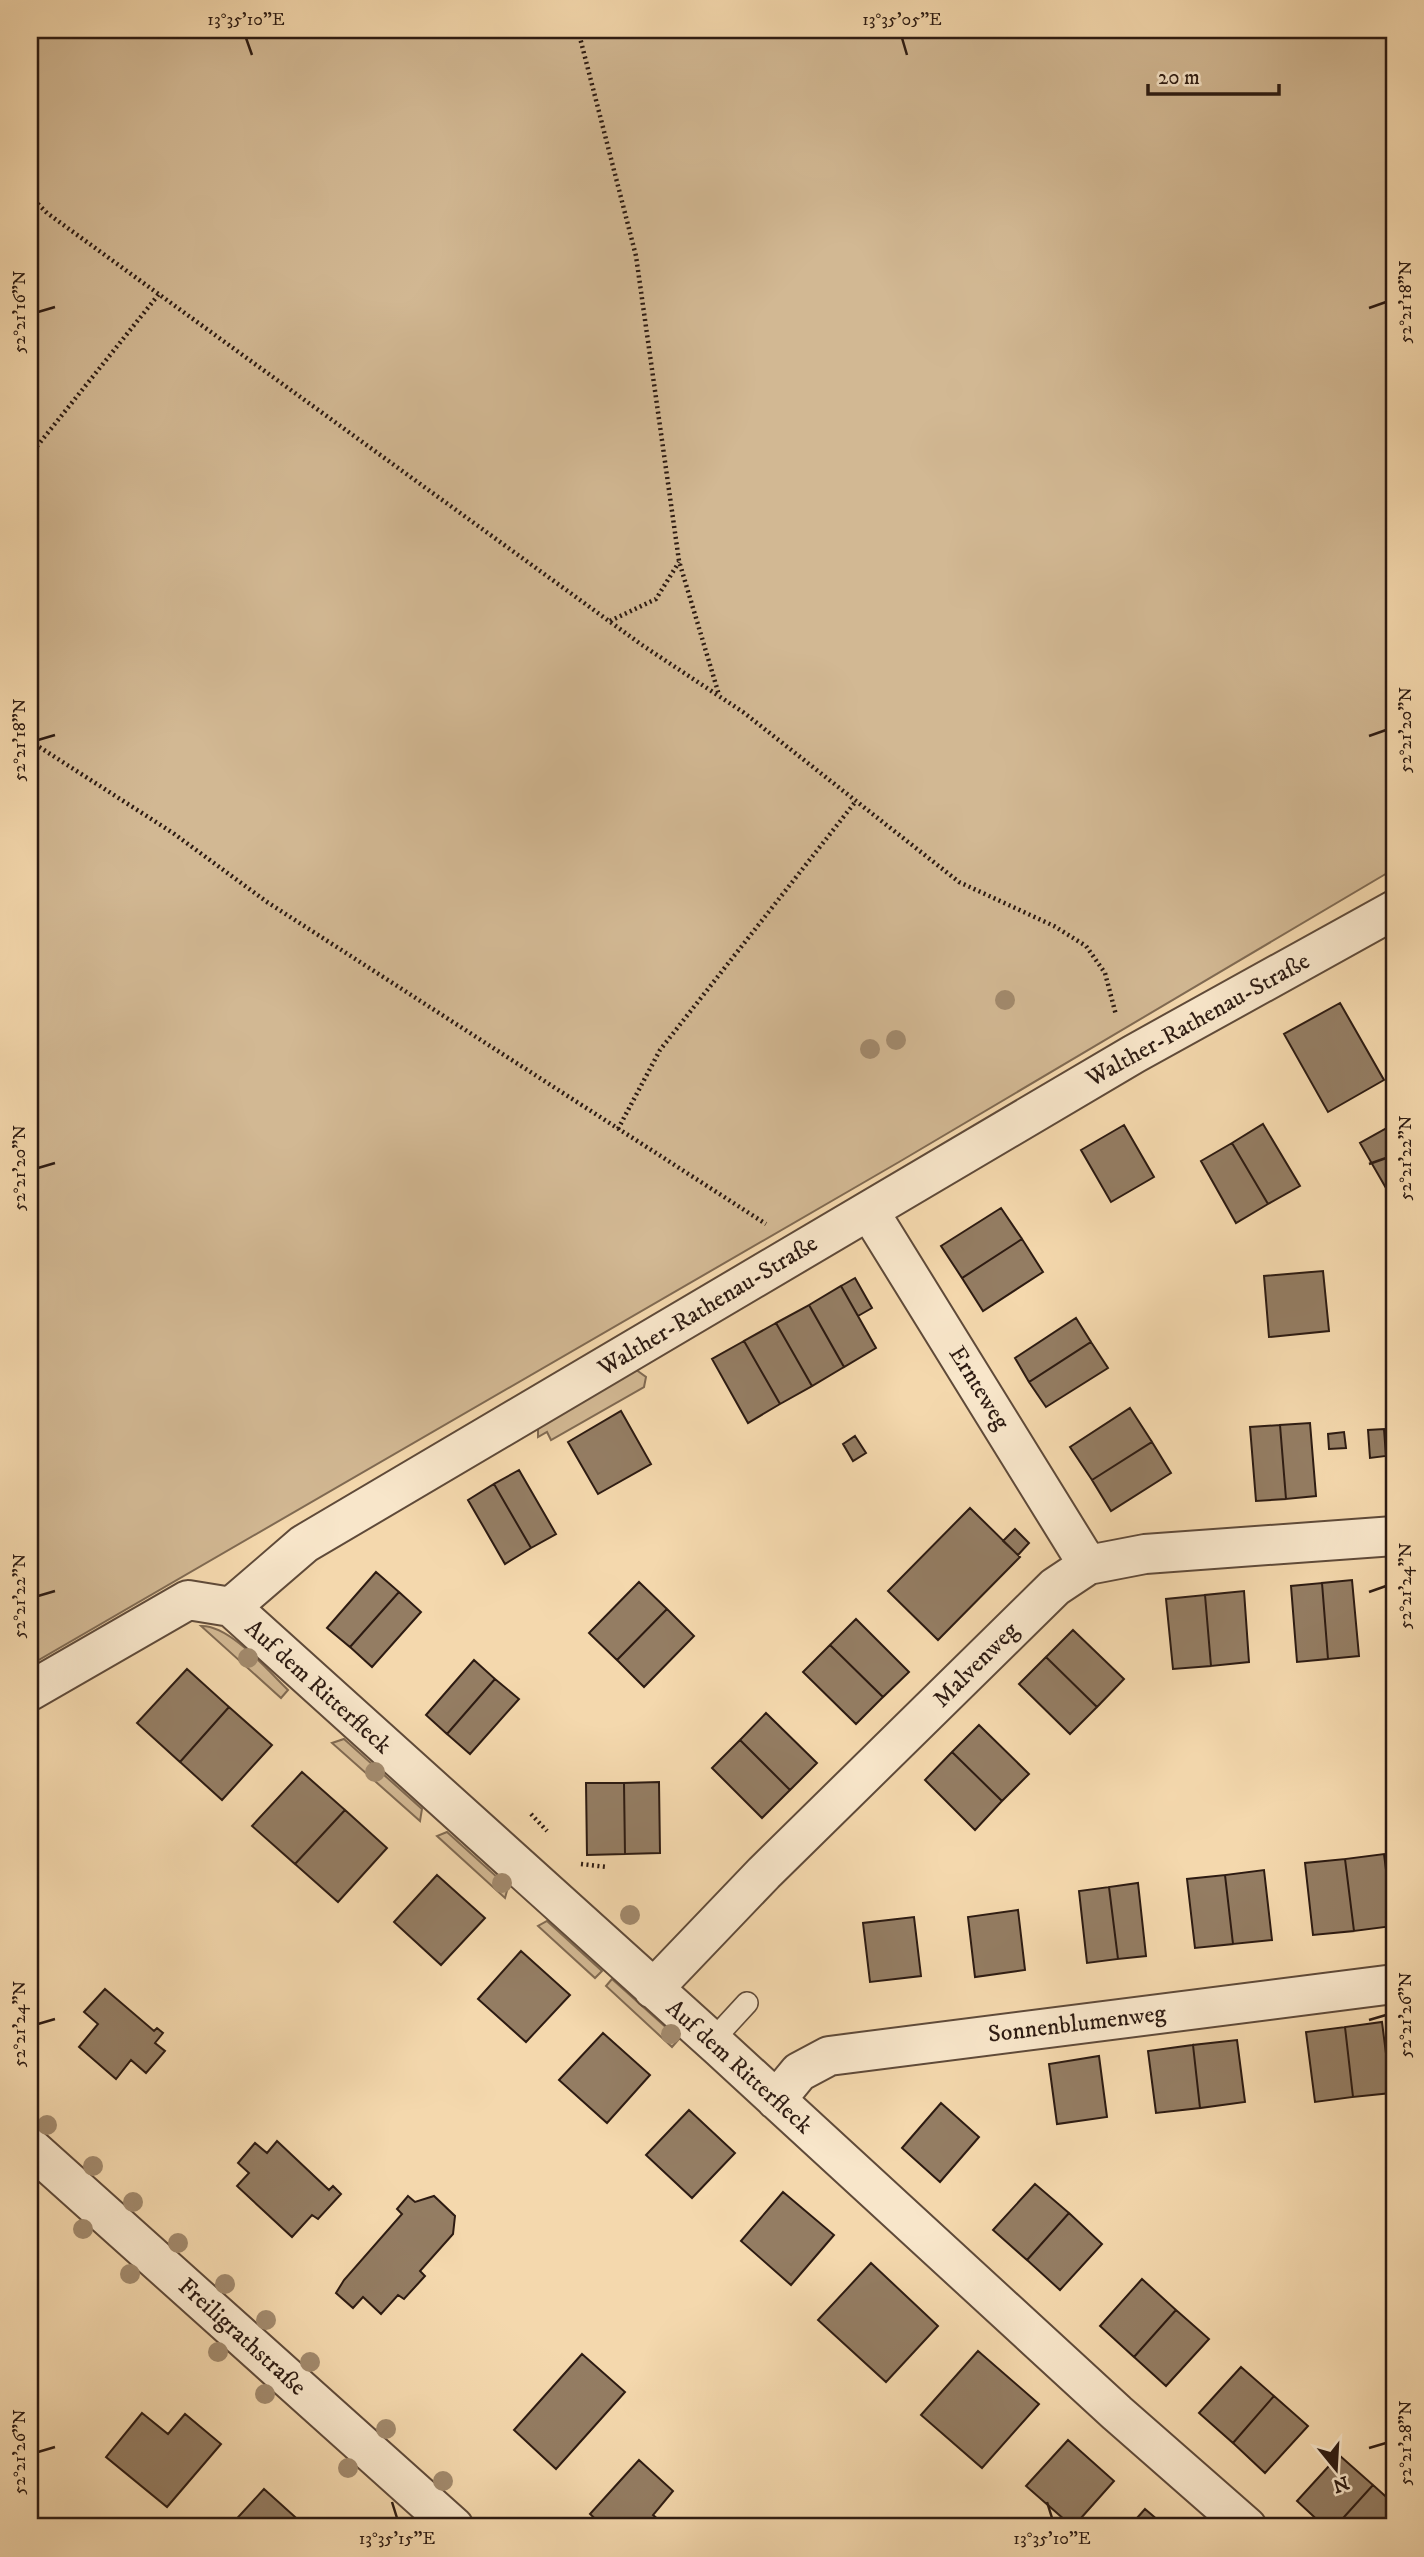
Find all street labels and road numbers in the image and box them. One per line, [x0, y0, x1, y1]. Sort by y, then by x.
street label: Walther-Rathenau-Straße [1080, 946, 1315, 1094]
street label: Walther-Rathenau-Straße [592, 1229, 823, 1384]
street label: Ernteweg [942, 1341, 1016, 1436]
street label: Auf dem Ritterfleck [239, 1613, 398, 1761]
street label: Malvenweg [927, 1616, 1025, 1714]
street label: Auf dem Ritterfleck [660, 1993, 819, 2141]
street label: Sonnenblumenweg [986, 1998, 1168, 2050]
street label: Freiligrathstraße [172, 2272, 312, 2403]

